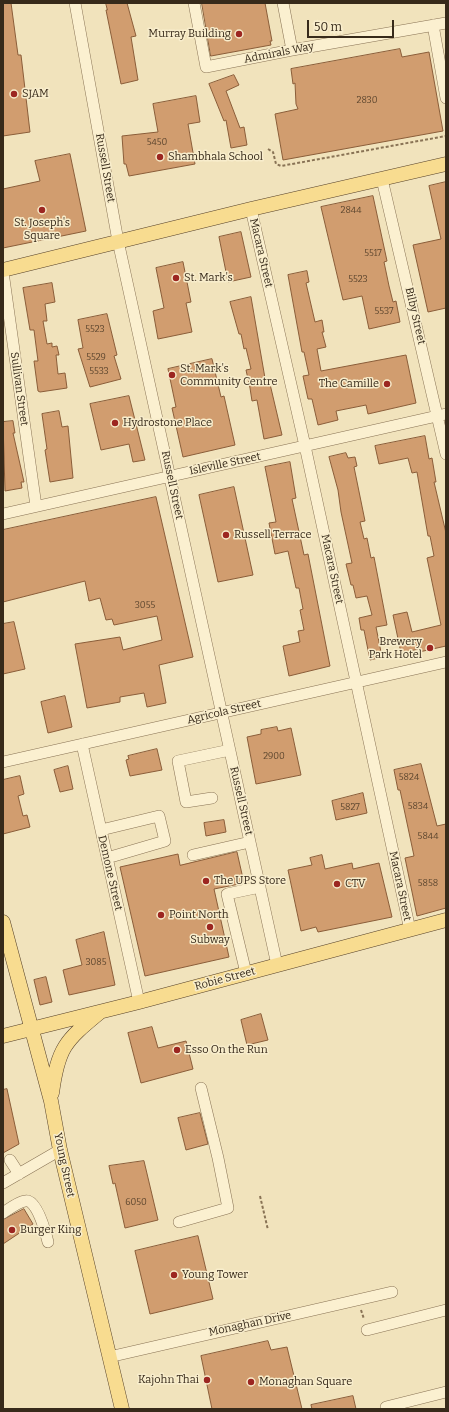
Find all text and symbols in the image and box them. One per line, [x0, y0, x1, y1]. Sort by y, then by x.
scale bar [309, 12, 396, 38]
text: 50 m [314, 20, 342, 34]
place label: Murray Building [148, 27, 231, 41]
marker: Murray Building [234, 29, 244, 39]
street label: Admirals Way [243, 40, 315, 66]
place label: SJAM [22, 87, 49, 101]
marker: SJAM [9, 89, 19, 99]
house number: 2830 [356, 95, 378, 105]
street label: Russell Street [92, 132, 118, 204]
house number: 5450 [147, 137, 167, 147]
place label: Shambhala School [168, 150, 263, 164]
marker: Shambhala School [155, 152, 165, 162]
marker: St. Joseph's Square [37, 205, 47, 215]
house number: 2844 [341, 205, 361, 215]
place label: St. Joseph's Square [14, 216, 70, 242]
street label: Macara Street [247, 217, 275, 289]
house number: 5517 [364, 248, 382, 258]
place label: St. Mark's [184, 271, 233, 285]
marker: St. Mark's [171, 273, 181, 283]
house number: 5523 [348, 274, 368, 284]
street label: Bilby Street [402, 286, 428, 346]
house number: 5537 [374, 306, 394, 316]
house number: 5523 [85, 324, 105, 334]
street label: Sullivan Street [7, 351, 31, 427]
house number: 5529 [86, 352, 106, 362]
place label: St. Mark's Community Centre [180, 362, 277, 388]
house number: 5533 [89, 366, 109, 376]
marker: St. Mark's Community Centre [167, 370, 177, 380]
place label: The Camille [319, 377, 379, 391]
marker: The Camille [382, 379, 392, 389]
place label: Hydrostone Place [123, 416, 212, 430]
marker: Hydrostone Place [110, 418, 120, 428]
street label: Russell Street [158, 449, 186, 521]
street label: Isleville Street [188, 450, 262, 478]
place label: Russell Terrace [234, 528, 312, 542]
marker: Russell Terrace [221, 530, 231, 540]
street label: Macara Street [318, 533, 346, 605]
house number: 3055 [135, 600, 155, 610]
place label: Brewery Park Hotel [369, 635, 422, 661]
marker: Brewery Park Hotel [425, 643, 435, 653]
street label: Agricola Street [186, 697, 262, 727]
house number: 2900 [263, 751, 285, 761]
street label: Russell Street [227, 765, 255, 837]
house number: 5824 [399, 772, 419, 782]
house number: 5834 [408, 801, 428, 811]
house number: 5827 [340, 802, 360, 812]
house number: 5844 [418, 831, 438, 841]
street label: Demone Street [95, 834, 125, 912]
street label: Macara Street [386, 850, 414, 922]
place label: The UPS Store [214, 874, 286, 888]
marker: The UPS Store [201, 876, 211, 886]
place label: CTV [345, 877, 366, 891]
house number: 5858 [418, 878, 438, 888]
marker: CTV [332, 879, 342, 889]
place label: Point North [169, 908, 229, 922]
marker: Point North [156, 910, 166, 920]
marker: Subway [205, 922, 215, 932]
place label: Subway [190, 933, 230, 947]
house number: 3085 [85, 957, 107, 967]
street label: Robie Street [193, 965, 257, 993]
place label: Esso On the Run [185, 1043, 268, 1057]
marker: Esso On the Run [172, 1045, 182, 1055]
street label: Young Street [51, 1131, 77, 1199]
house number: 6050 [125, 1197, 147, 1207]
place label: Burger King [20, 1223, 81, 1237]
marker: Burger King [7, 1225, 17, 1235]
place label: Young Tower [182, 1268, 248, 1282]
marker: Young Tower [169, 1270, 179, 1280]
street label: Monaghan Drive [208, 1309, 292, 1339]
place label: Kajohn Thai [138, 1373, 199, 1387]
marker: Kajohn Thai [202, 1375, 212, 1385]
place label: Monaghan Square [259, 1375, 352, 1389]
marker: Monaghan Square [246, 1377, 256, 1387]

